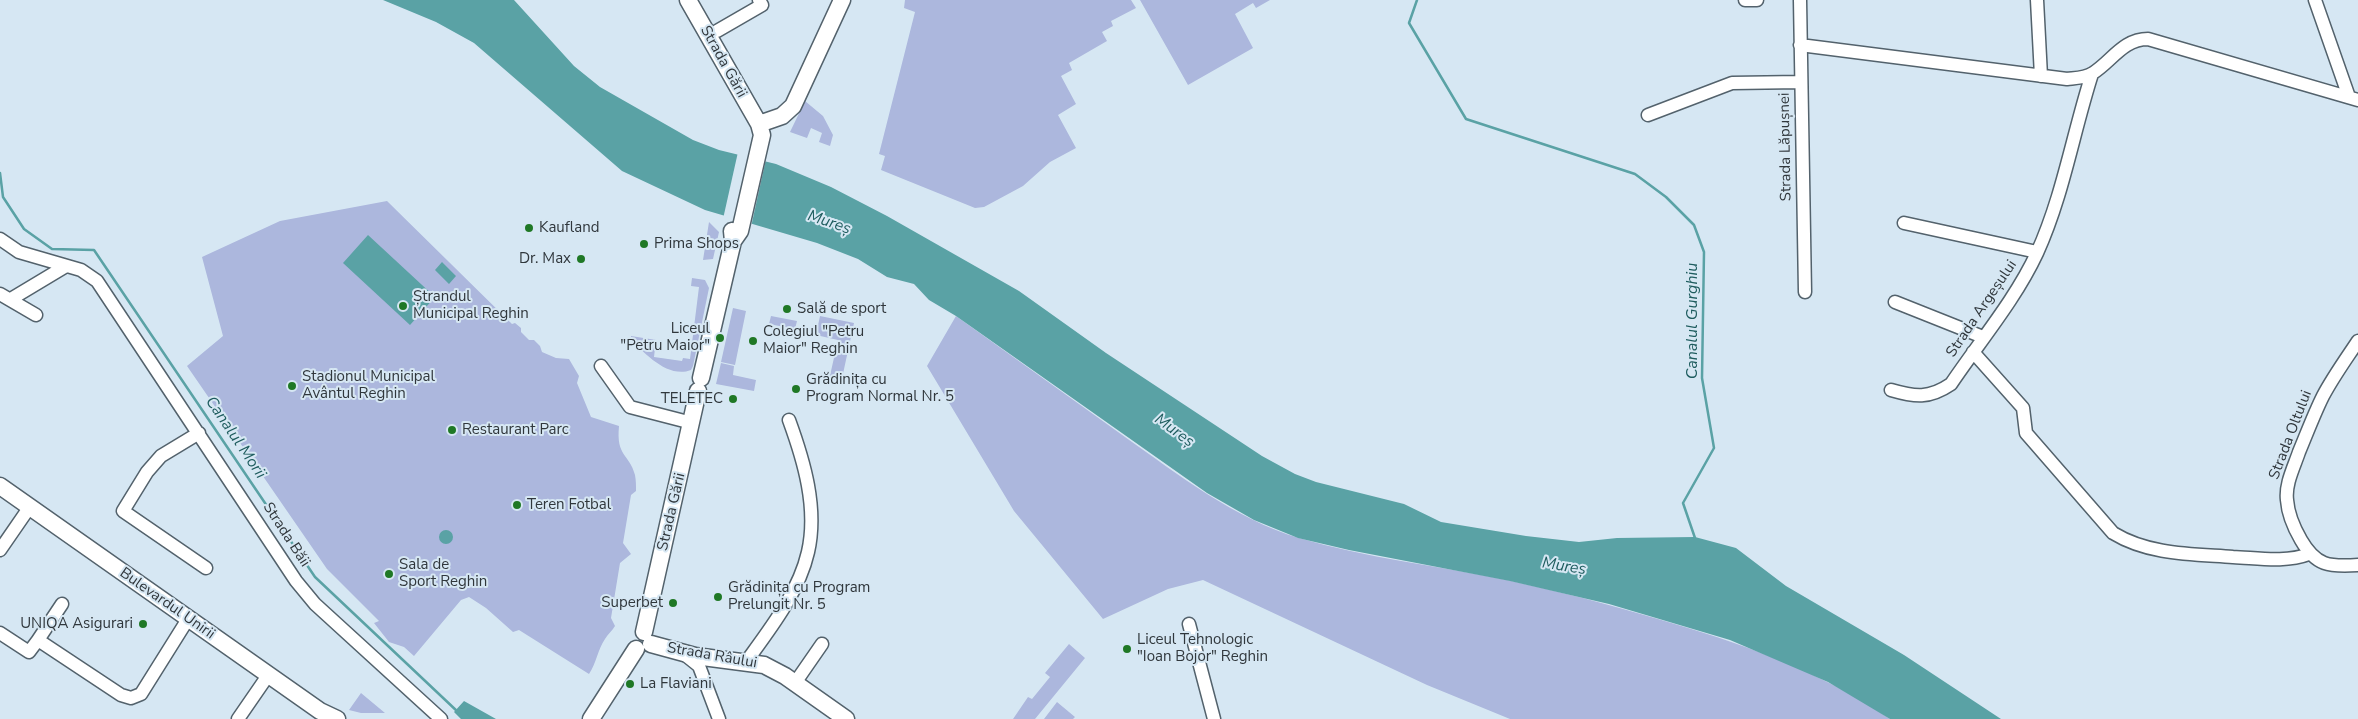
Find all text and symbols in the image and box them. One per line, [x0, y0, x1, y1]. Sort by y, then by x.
street label: Strada Gării [696, 23, 750, 101]
street label: Strada Lăpușnei [1776, 93, 1796, 201]
water label: Mureș [805, 207, 853, 239]
place label: Kaufland [539, 219, 599, 237]
marker: Kaufland [523, 222, 535, 234]
place label: Prima Shops [654, 235, 739, 253]
marker: Prima Shops [638, 238, 650, 250]
place label: Dr. Max [519, 250, 571, 268]
marker: Dr. Max [575, 253, 587, 265]
street label: Strada Argeșului [1943, 257, 2021, 361]
water label: Canalul Gurghiu [1683, 263, 1703, 379]
place label: Ștrandul Municipal Reghin [413, 288, 529, 323]
marker: Ștrandul Municipal Reghin [397, 300, 409, 312]
place label: Sală de sport [797, 300, 886, 318]
marker: Sală de sport [781, 303, 793, 315]
place label: Liceul "Petru Maior" [620, 320, 710, 355]
place label: Colegiul "Petru Maior" Reghin [763, 323, 864, 358]
marker: Liceul "Petru Maior" [714, 332, 726, 344]
marker: Colegiul "Petru Maior" Reghin [747, 335, 759, 347]
place label: Stadionul Municipal Avântul Reghin [302, 368, 435, 403]
place label: Grădinița cu Program Normal Nr. 5 [806, 371, 954, 406]
marker: Stadionul Municipal Avântul Reghin [286, 380, 298, 392]
marker: Grădinița cu Program Normal Nr. 5 [790, 383, 802, 395]
street label: Strada Oltului [2266, 388, 2316, 482]
place label: TELETEC [661, 390, 723, 408]
water label: Canalul Morii [201, 393, 269, 483]
marker: TELETEC [727, 393, 739, 405]
water label: Mureș [1150, 410, 1198, 452]
place label: Restaurant Parc [462, 421, 569, 439]
marker: Restaurant Parc [446, 424, 458, 436]
street label: Strada Gării [654, 471, 690, 553]
place label: Teren Fotbal [527, 496, 611, 514]
street label: Strada Băii [258, 499, 314, 571]
marker: Teren Fotbal [511, 499, 523, 511]
water label: Mureș [1541, 554, 1587, 580]
place label: Sala de Sport Reghin [399, 556, 487, 591]
street label: Bulevardul Unirii [116, 564, 218, 644]
marker: Sala de Sport Reghin [383, 568, 395, 580]
place label: Grădinița cu Program Prelungit Nr. 5 [728, 579, 870, 614]
marker: Grădinița cu Program Prelungit Nr. 5 [712, 591, 724, 603]
place label: Superbet [601, 594, 663, 612]
marker: Superbet [667, 597, 679, 609]
place label: UNIQA Asigurari [20, 615, 133, 633]
marker: UNIQA Asigurari [137, 618, 149, 630]
place label: Liceul Tehnologic "Ioan Bojor" Reghin [1137, 631, 1268, 666]
street label: Strada Râului [666, 639, 758, 673]
marker: Liceul Tehnologic "Ioan Bojor" Reghin [1121, 643, 1133, 655]
place label: La Flaviani [640, 675, 712, 693]
marker: La Flaviani [624, 678, 636, 690]

